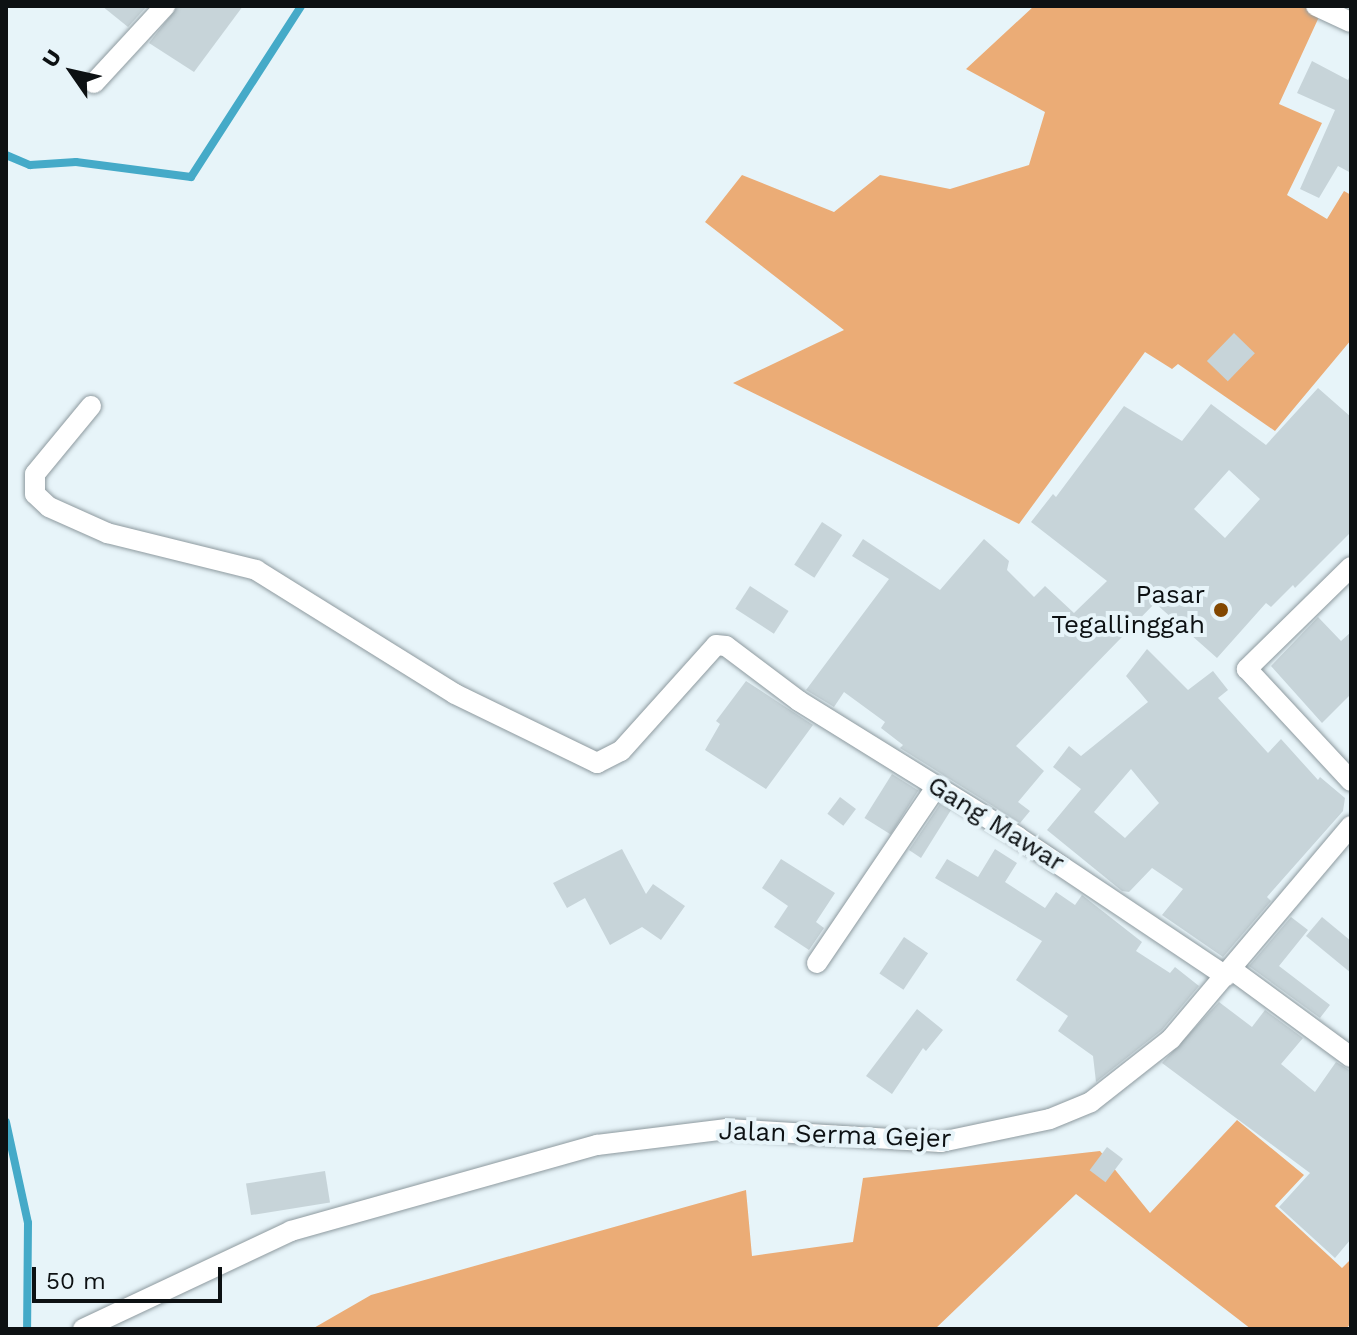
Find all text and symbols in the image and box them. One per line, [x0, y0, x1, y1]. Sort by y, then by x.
north arrow [32, 32, 112, 112]
text: U [37, 45, 66, 72]
place label: Pasar Tegallinggah [1051, 579, 1205, 640]
marker: Pasar Tegallinggah [1212, 601, 1230, 619]
street label: Gang Mawar [922, 770, 1070, 878]
street label: Jalan Serma Gejer [718, 1115, 952, 1155]
scale bar [36, 1251, 226, 1301]
text: 50 m [46, 1267, 106, 1295]

